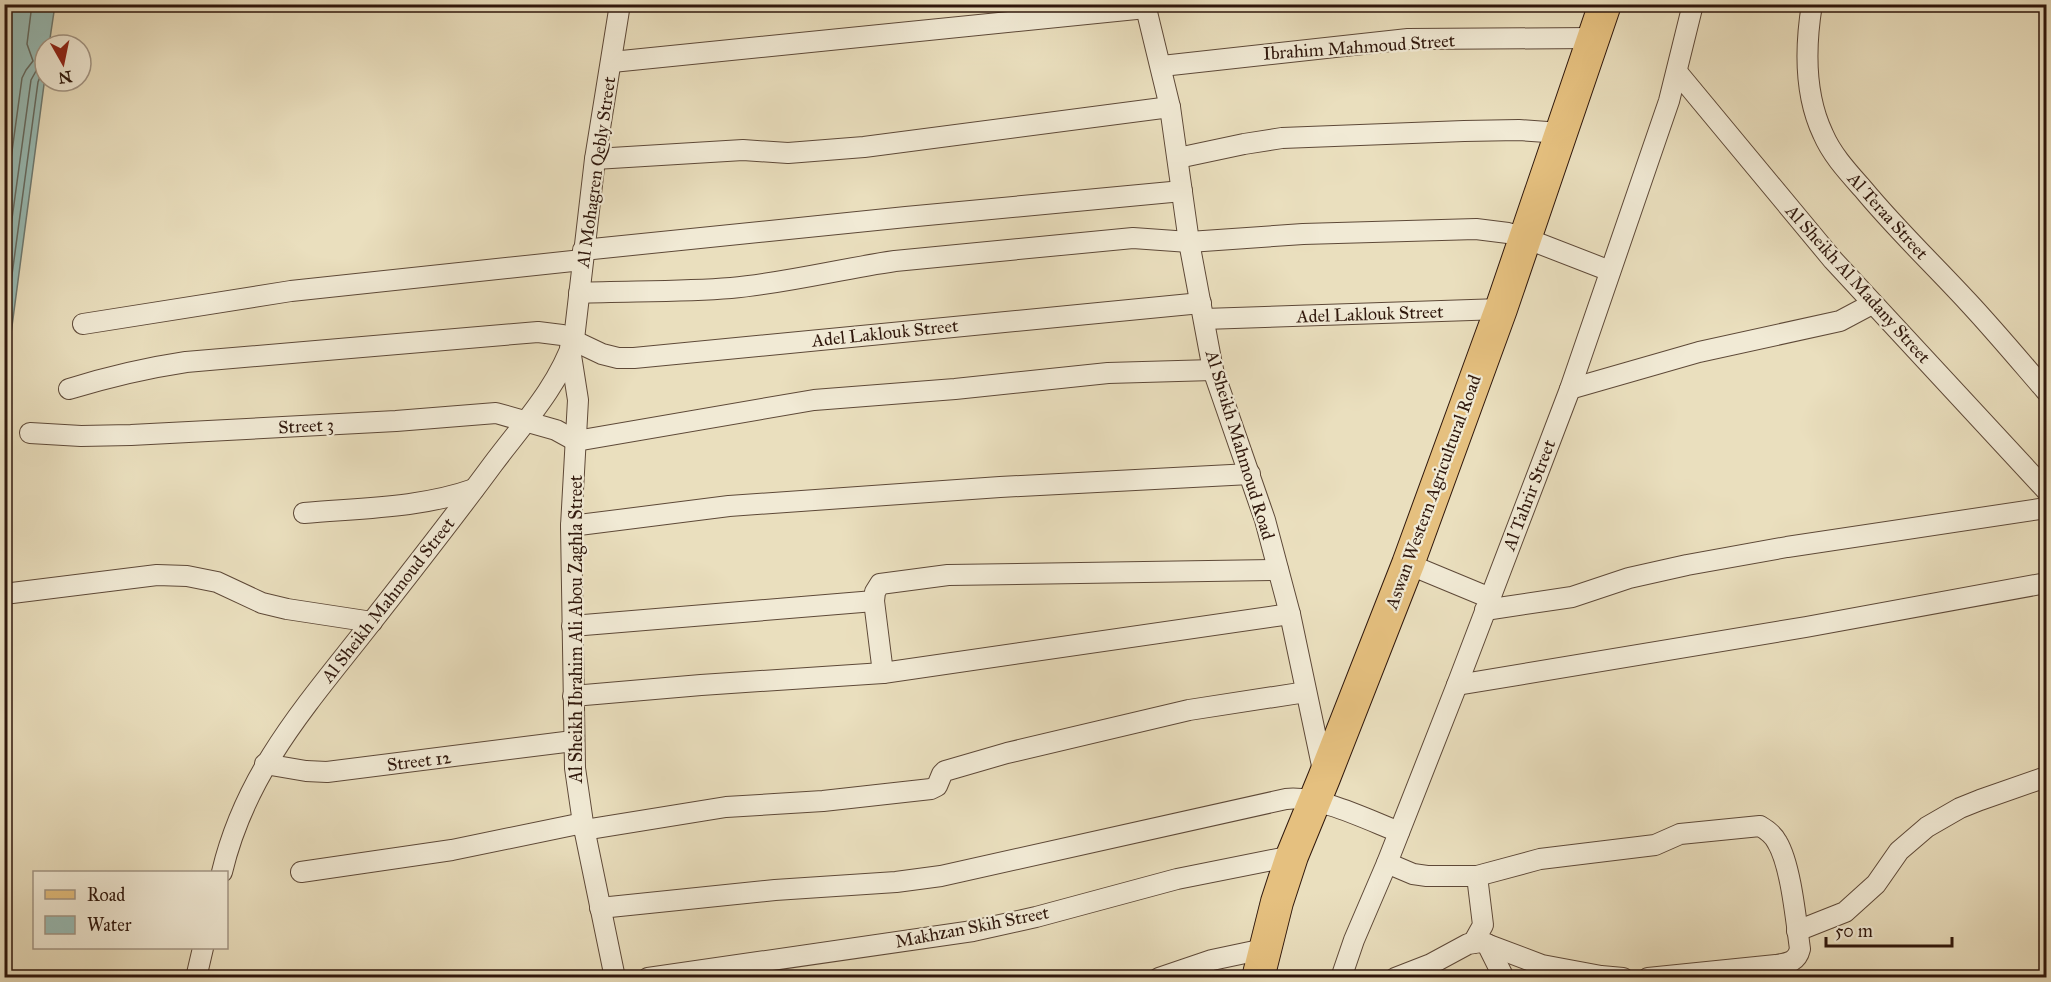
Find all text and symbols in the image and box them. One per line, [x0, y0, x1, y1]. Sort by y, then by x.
street label: Ibrahim Mahmoud Street [1262, 29, 1456, 65]
north arrow [33, 33, 93, 93]
text: N [57, 67, 73, 88]
street label: Al Mohagren Qebly Street [572, 75, 621, 270]
street label: Al Teraa Street [1842, 167, 1933, 265]
street label: Al Sheikh Al Madany Street [1780, 199, 1935, 368]
street label: Adel Laklouk Street [1295, 300, 1445, 328]
street label: Adel Laklouk Street [810, 314, 960, 352]
street label: Al Sheikh Mahmoud Road [1200, 347, 1279, 542]
street label: Aswan Western Agricultural Road [1380, 372, 1487, 613]
street label: Street 3 [278, 414, 334, 438]
street label: Al Tahrir Street [1497, 436, 1560, 554]
street label: Al Sheikh Ibrahim Ali Abou Zaghla Street [565, 474, 588, 784]
street label: Al Sheikh Mahmoud Street [316, 513, 460, 688]
street label: Street 12 [386, 746, 453, 776]
legend [33, 871, 228, 949]
text: Road [87, 884, 125, 906]
street label: Makhzan Skih Street [893, 901, 1051, 953]
scale bar [1826, 910, 1952, 948]
text: Water [87, 914, 132, 936]
text: 50 m [1835, 920, 1873, 942]

